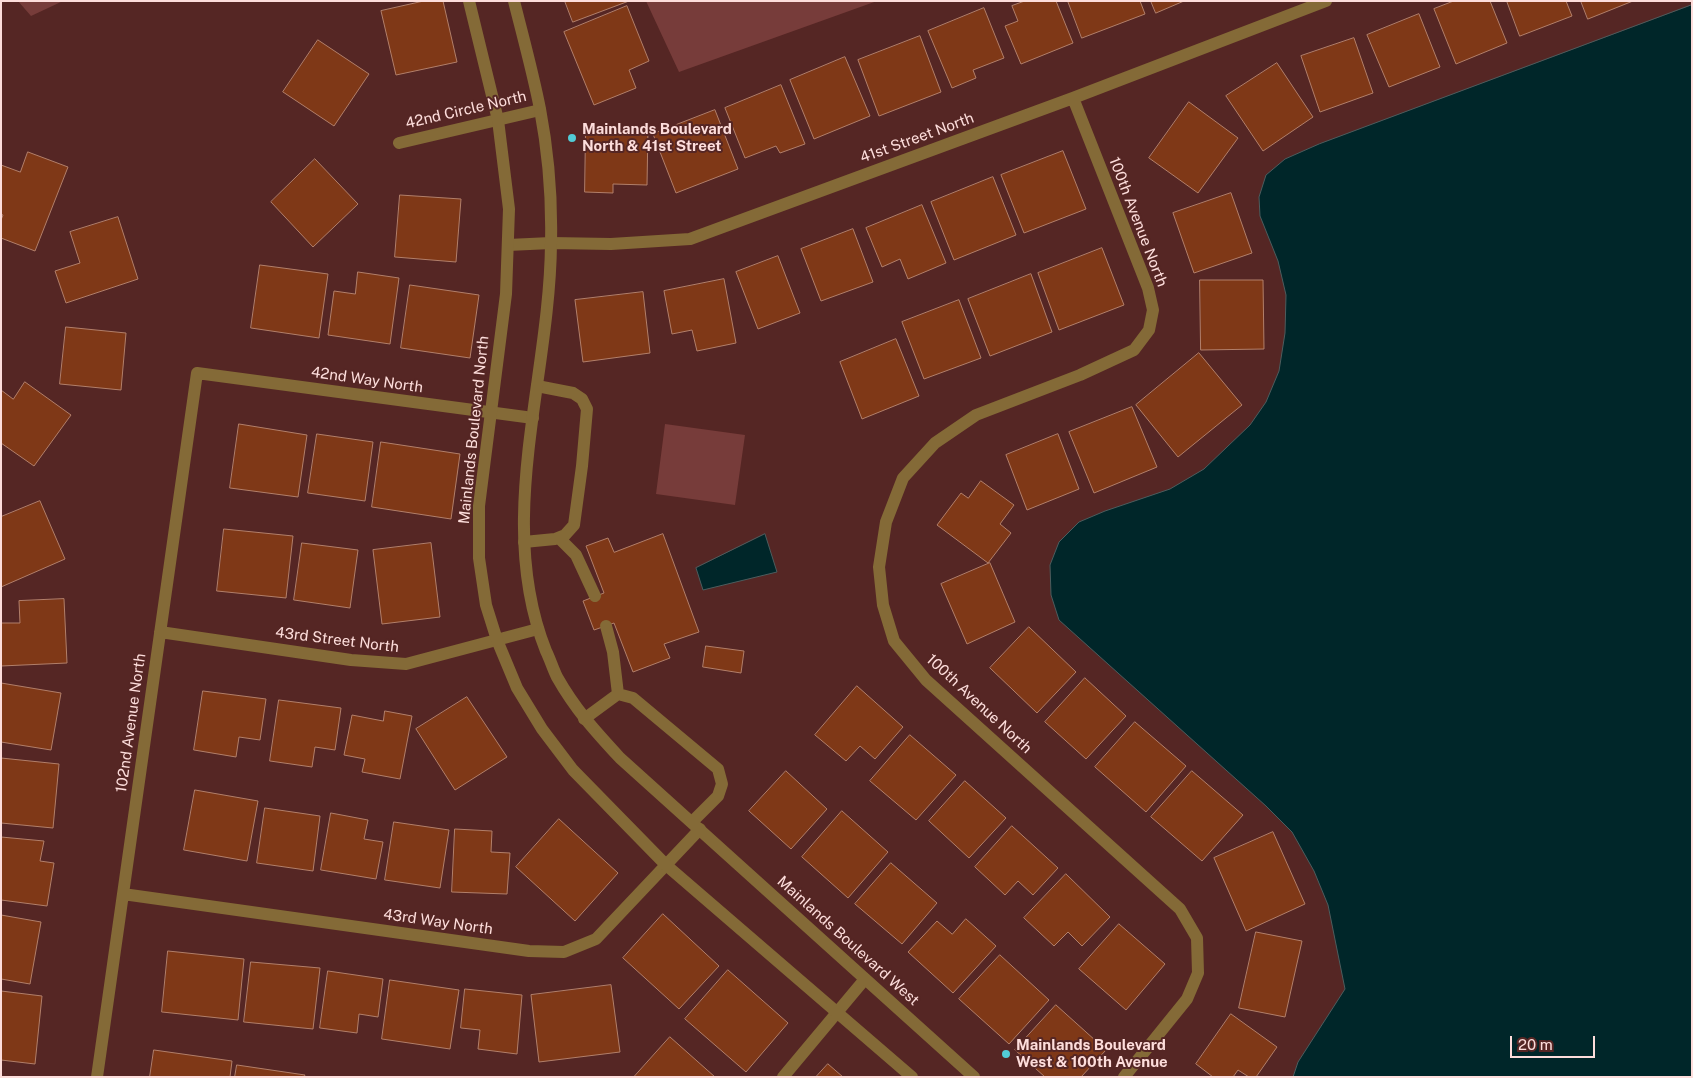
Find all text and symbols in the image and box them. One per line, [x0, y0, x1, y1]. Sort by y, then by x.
street label: 42nd Circle North [404, 87, 528, 133]
street label: 41st Street North [858, 109, 976, 167]
place label: Mainlands Boulevard North & 41st Street [582, 120, 732, 155]
marker: Mainlands Boulevard North & 41st Street [566, 132, 578, 144]
street label: 100th Avenue North [1105, 155, 1171, 289]
street label: Mainlands Boulevard North [455, 335, 493, 525]
street label: 42nd Way North [310, 363, 424, 397]
street label: 43rd Street North [274, 623, 400, 657]
street label: 100th Avenue North [923, 651, 1035, 757]
street label: 102nd Avenue North [112, 652, 150, 794]
street label: Mainlands Boulevard West [773, 872, 923, 1010]
street label: 43rd Way North [382, 905, 494, 939]
scale bar [1513, 1026, 1598, 1058]
place label: Mainlands Boulevard West & 100th Avenue [1016, 1036, 1168, 1071]
text: 20 m [1518, 1036, 1553, 1053]
marker: Mainlands Boulevard West & 100th Avenue [1000, 1048, 1012, 1060]

